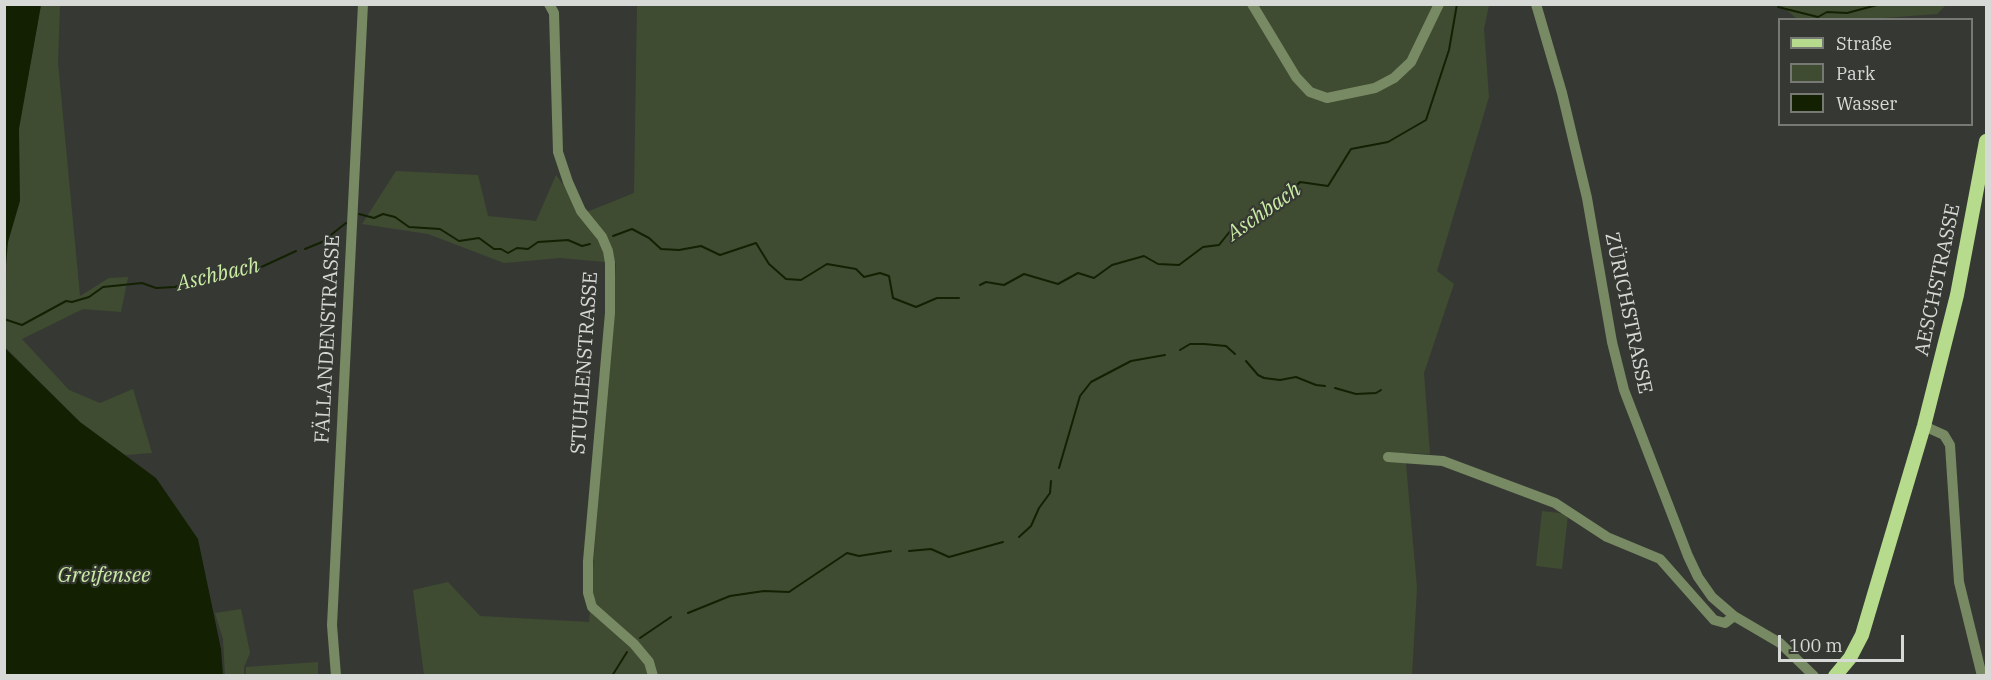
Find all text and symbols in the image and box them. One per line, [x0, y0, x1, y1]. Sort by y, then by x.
legend [1778, 18, 1973, 126]
text: Straße [1836, 32, 1892, 55]
text: Park [1836, 62, 1875, 85]
text: Wasser [1836, 92, 1897, 115]
water label: Aschbach [1222, 177, 1306, 247]
street label: AESCHSTRASSE [1910, 202, 1966, 358]
street label: ZÜRICHSTRASSE [1599, 230, 1657, 396]
street label: FÄLLANDENSTRASSE [311, 234, 345, 444]
water label: Aschbach [174, 253, 262, 297]
street label: STUHLENSTRASSE [567, 271, 603, 455]
water label: Greifensee [58, 563, 150, 589]
scale bar [1781, 623, 1907, 661]
text: 100 m [1789, 634, 1843, 657]

